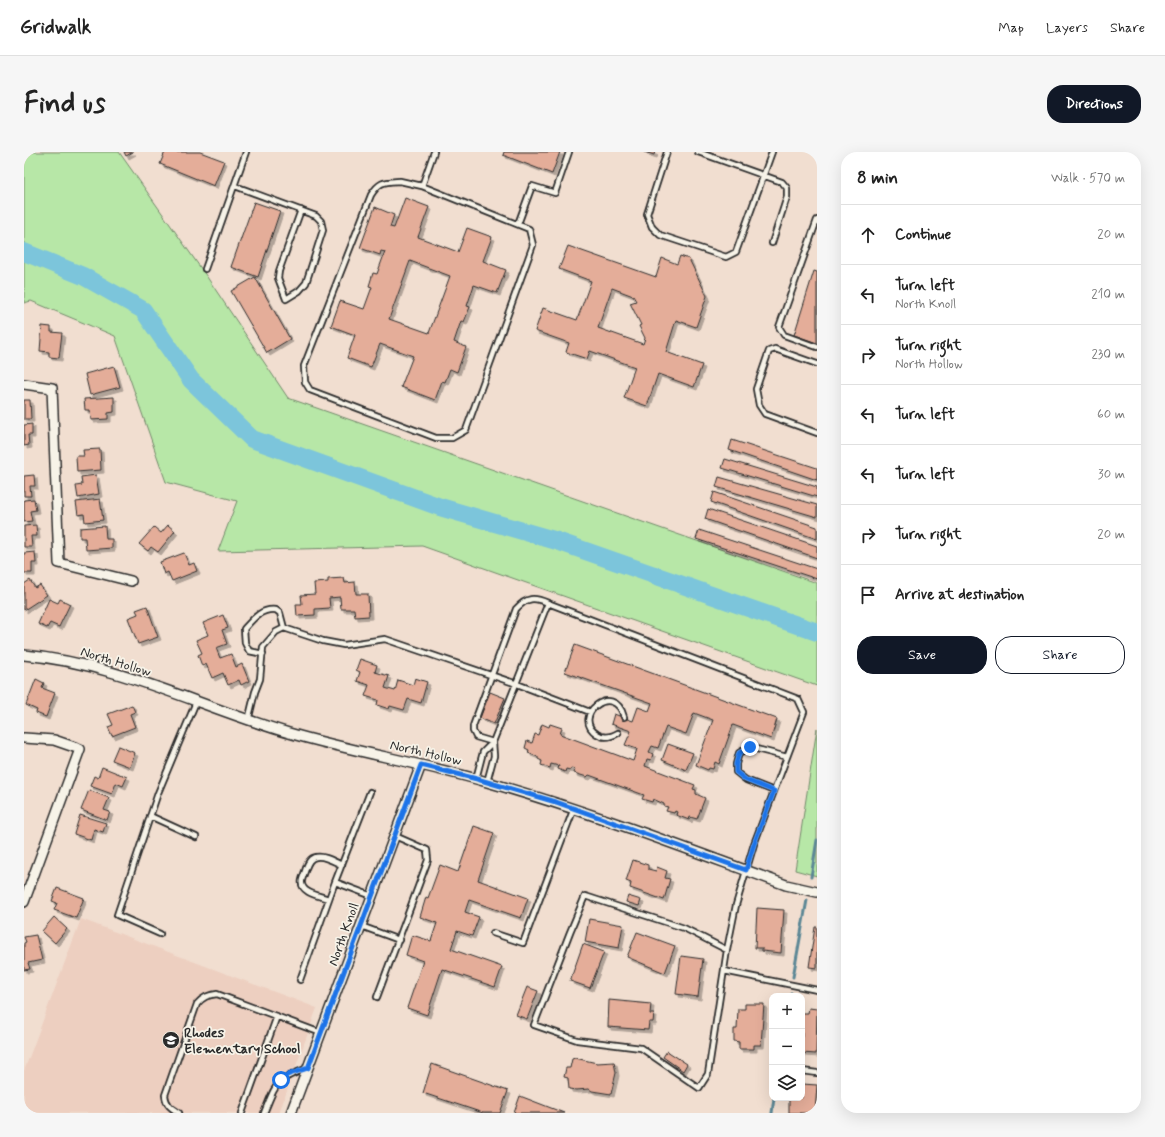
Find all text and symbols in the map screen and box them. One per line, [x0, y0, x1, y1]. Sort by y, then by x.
text: Gridwalk [20, 15, 91, 40]
text: Map [998, 19, 1024, 37]
text: Layers [1046, 19, 1088, 37]
text: Share [1110, 19, 1145, 37]
button: Directions [1047, 85, 1141, 123]
text: Find us [24, 86, 105, 123]
text: 8 min [857, 167, 898, 189]
text: Walk · 570 m [1051, 170, 1125, 187]
icon: ahead [857, 224, 879, 246]
text: Continue [895, 225, 951, 245]
text: 20 m [1097, 226, 1125, 243]
text: Turn left [895, 276, 955, 296]
icon: left [857, 284, 879, 306]
text: 210 m [1091, 286, 1125, 303]
text: North Knoll [895, 296, 956, 313]
text: Turn right [895, 336, 962, 356]
icon: right [857, 344, 879, 366]
text: 230 m [1091, 346, 1125, 363]
text: North Hollow [895, 356, 963, 373]
icon: left [857, 404, 879, 426]
text: Turn left [895, 405, 955, 425]
text: 60 m [1097, 406, 1125, 423]
icon: left [857, 464, 879, 486]
text: Turn left [895, 465, 955, 485]
text: 30 m [1098, 466, 1125, 483]
icon: right [857, 524, 879, 546]
text: Turn right [895, 525, 962, 545]
text: 20 m [1097, 526, 1125, 543]
icon: arrive [857, 584, 879, 606]
text: Arrive at destination [895, 585, 1024, 605]
button: Save [857, 636, 987, 674]
button: Share [995, 636, 1125, 674]
street label: North Hollow [78, 643, 154, 681]
street label: North Hollow [388, 736, 464, 770]
route end [741, 738, 759, 756]
street label: North Knoll [324, 900, 364, 968]
map controls [769, 993, 805, 1101]
button: + [769, 993, 805, 1029]
place label: Rhodes Elementary School [184, 1024, 300, 1058]
button: − [769, 1029, 805, 1065]
school or university icon: Rhodes Elementary School [161, 1030, 181, 1050]
button: layers [769, 1065, 805, 1101]
route start [272, 1071, 290, 1089]

